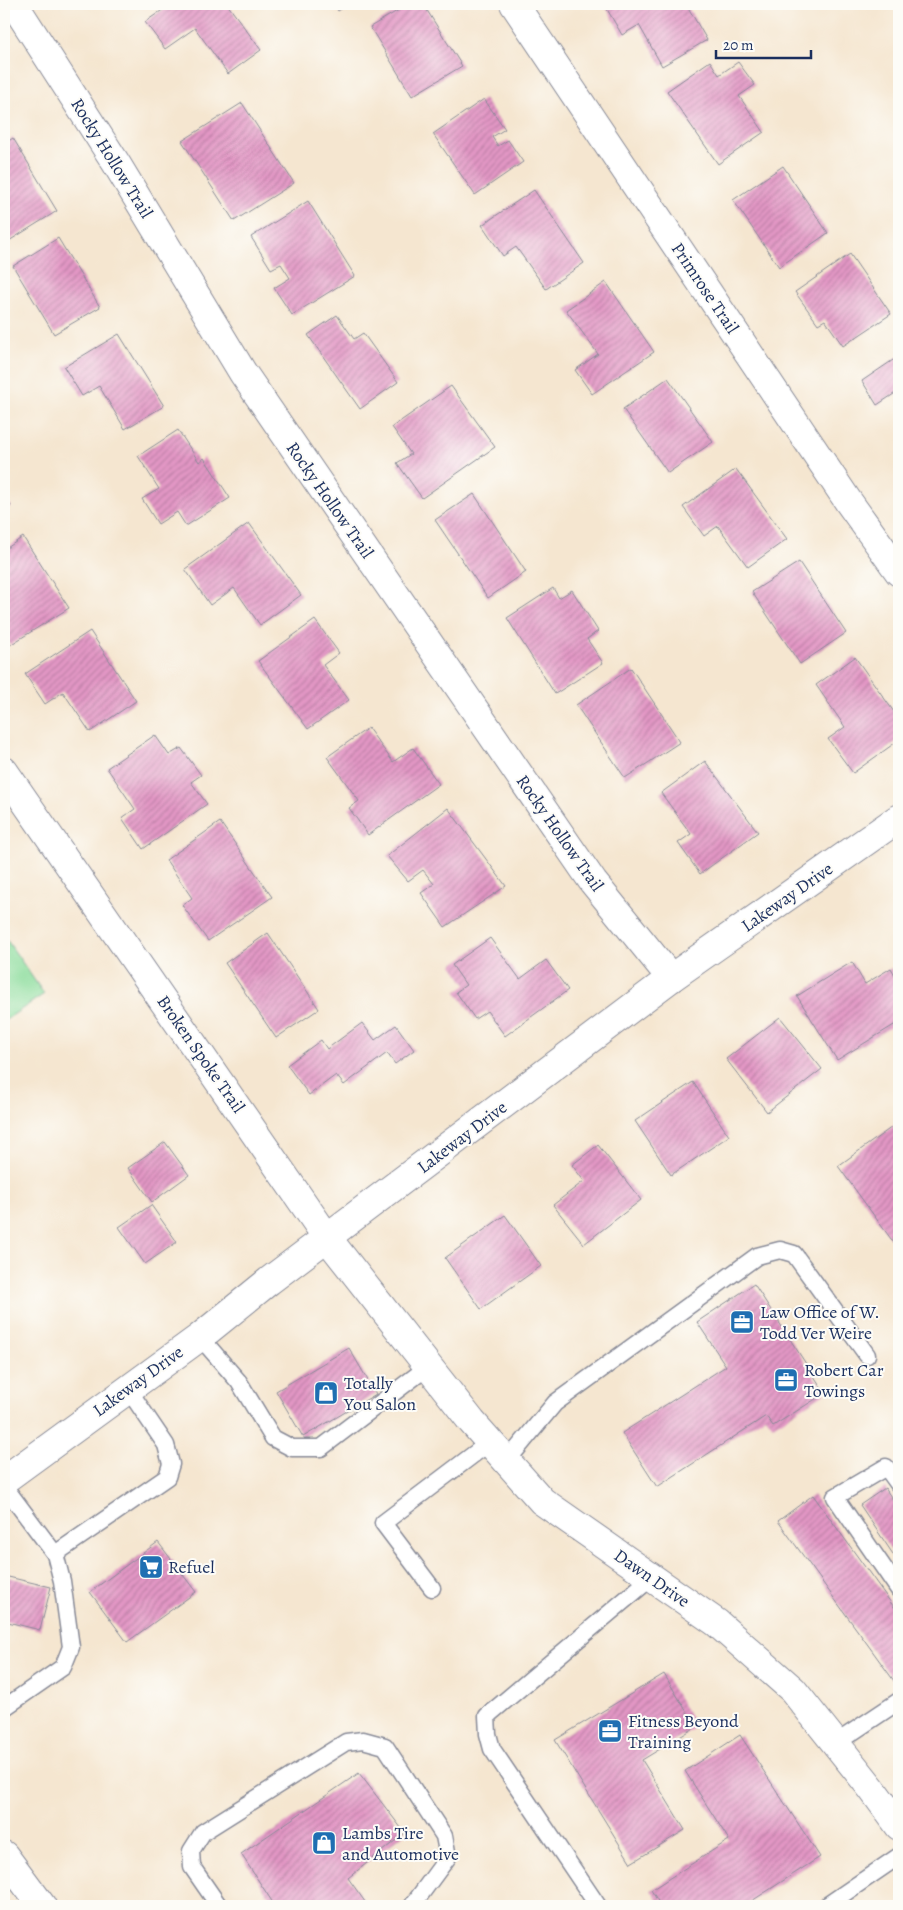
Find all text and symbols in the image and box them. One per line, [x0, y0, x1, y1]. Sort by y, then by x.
scale bar [716, 28, 810, 60]
text: 20 m [723, 35, 754, 55]
street label: Rocky Hollow Trail [65, 93, 159, 223]
street label: Primrose Trail [666, 238, 745, 339]
street label: Rocky Hollow Trail [281, 437, 380, 564]
street label: Rocky Hollow Trail [511, 770, 610, 897]
street label: Lakeway Drive [736, 857, 838, 937]
street label: Broken Spoke Trail [151, 990, 251, 1118]
street label: Lakeway Drive [412, 1095, 512, 1179]
place label: Law Office of W. Todd Ver Weire [760, 1300, 880, 1345]
office icon: Law Office of W. Todd Ver Weire [729, 1309, 755, 1335]
street label: Lakeway Drive [88, 1340, 188, 1422]
place label: Robert Car Towings [804, 1358, 884, 1403]
office icon: Robert Car Towings [773, 1367, 799, 1393]
place label: Totally You Salon [343, 1371, 416, 1416]
shop icon: Totally You Salon [313, 1380, 339, 1406]
street label: Dawn Drive [609, 1543, 695, 1613]
supermarket icon: Refuel [138, 1554, 164, 1580]
place label: Refuel [168, 1555, 215, 1579]
place label: Fitness Beyond Training [628, 1709, 739, 1754]
office icon: Fitness Beyond Training [597, 1718, 623, 1744]
place label: Lambs Tire and Automotive [342, 1821, 459, 1866]
shop icon: Lambs Tire and Automotive [311, 1830, 337, 1856]

